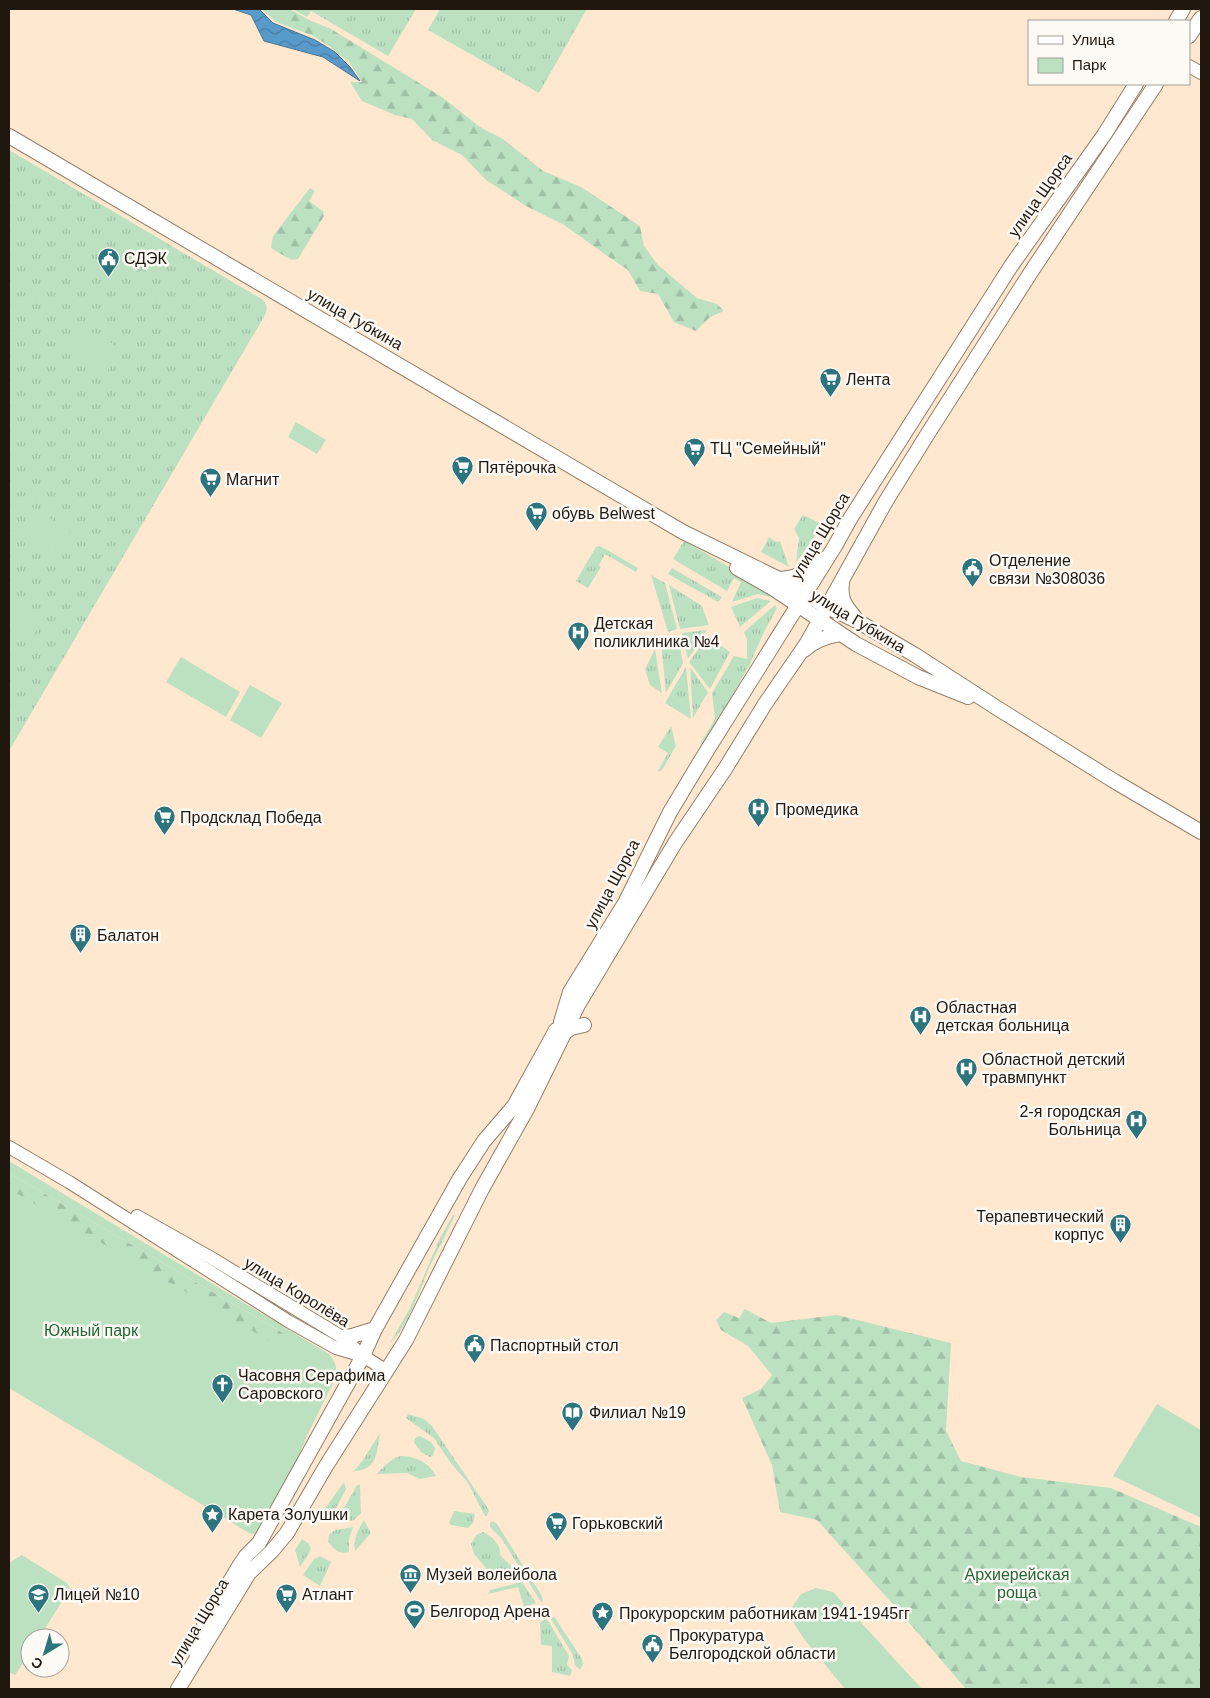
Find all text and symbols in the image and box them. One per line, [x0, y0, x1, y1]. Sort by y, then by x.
legend [1028, 20, 1190, 85]
text: Улица [1072, 31, 1115, 48]
text: Парк [1072, 56, 1106, 73]
street label: улица Щорса [1005, 150, 1075, 240]
public building icon: СДЭК [96, 246, 120, 277]
place label: СДЭК [124, 250, 168, 267]
street label: улица Губкина [304, 285, 406, 353]
supermarket icon: Лента [818, 367, 842, 398]
place label: Лента [846, 371, 890, 388]
supermarket icon: ТЦ "Семейный" [682, 436, 706, 467]
place label: ТЦ "Семейный" [710, 440, 826, 457]
supermarket icon: Пятёрочка [450, 455, 474, 486]
place label: Пятёрочка [478, 459, 557, 476]
supermarket icon: Магнит [198, 467, 222, 498]
place label: Магнит [226, 471, 280, 488]
street label: улица Щорса [787, 489, 853, 582]
supermarket icon: обувь Belwest [524, 501, 548, 532]
place label: обувь Belwest [552, 505, 656, 522]
place label: Отделение связи №308036 [989, 552, 1105, 587]
public building icon: Отделение связи №308036 [961, 557, 985, 588]
street label: улица Губкина [808, 586, 908, 656]
place label: Детская поликлиника №4 [594, 615, 720, 650]
hospital icon: Детская поликлиника №4 [566, 620, 590, 651]
hospital icon: Промедика [747, 797, 771, 828]
place label: Промедика [775, 801, 858, 818]
supermarket icon: Продсклад Победа [152, 805, 176, 836]
place label: Продсклад Победа [180, 809, 322, 826]
street label: улица Щорса [581, 837, 643, 931]
building icon: Балатон [69, 923, 93, 954]
place label: Балатон [97, 927, 159, 944]
place label: Областная детская больница [936, 999, 1070, 1034]
hospital icon: Областная детская больница [908, 1004, 932, 1035]
place label: Областной детский травмпункт [982, 1051, 1125, 1086]
hospital icon: Областной детский травмпункт [954, 1056, 978, 1087]
place label: 2-я городская Больница [1020, 1103, 1121, 1138]
hospital icon: 2-я городская Больница [1125, 1108, 1149, 1139]
place label: Терапевтический корпус [976, 1208, 1104, 1243]
building icon: Терапевтический корпус [1108, 1213, 1132, 1244]
street label: улица Королёва [241, 1254, 353, 1330]
park label: Южный парк [44, 1322, 139, 1339]
public building icon: Паспортный стол [462, 1333, 486, 1364]
place label: Паспортный стол [490, 1337, 619, 1354]
place label: Часовня Серафима Саровского [238, 1367, 385, 1402]
church icon: Часовня Серафима Саровского [210, 1372, 234, 1403]
library icon: Филиал №19 [561, 1400, 585, 1431]
place label: Филиал №19 [589, 1404, 686, 1421]
place icon: Карета Золушки [200, 1502, 224, 1533]
place label: Карета Золушки [228, 1506, 348, 1523]
supermarket icon: Горьковский [544, 1511, 568, 1542]
place label: Горьковский [572, 1515, 663, 1532]
museum icon: Музей волейбола [398, 1562, 422, 1593]
place label: Музей волейбола [426, 1566, 557, 1583]
park label: Архиерейская роща [965, 1566, 1069, 1601]
street label: улица Щорса [166, 1575, 232, 1668]
school or university icon: Лицей №10 [26, 1582, 50, 1613]
supermarket icon: Атлант [274, 1582, 298, 1613]
place label: Лицей №10 [54, 1586, 140, 1603]
place label: Атлант [302, 1586, 354, 1603]
sports icon: Белгород Арена [402, 1599, 426, 1630]
place icon: Прокурорским работникам 1941-1945гг [591, 1601, 615, 1632]
place label: Белгород Арена [430, 1603, 550, 1620]
place label: Прокурорским работникам 1941-1945гг [619, 1605, 910, 1622]
place label: Прокуратура Белгородской области [669, 1627, 836, 1662]
north arrow [20, 1628, 70, 1678]
public building icon: Прокуратура Белгородской области [641, 1632, 665, 1663]
text: С [28, 1654, 46, 1673]

